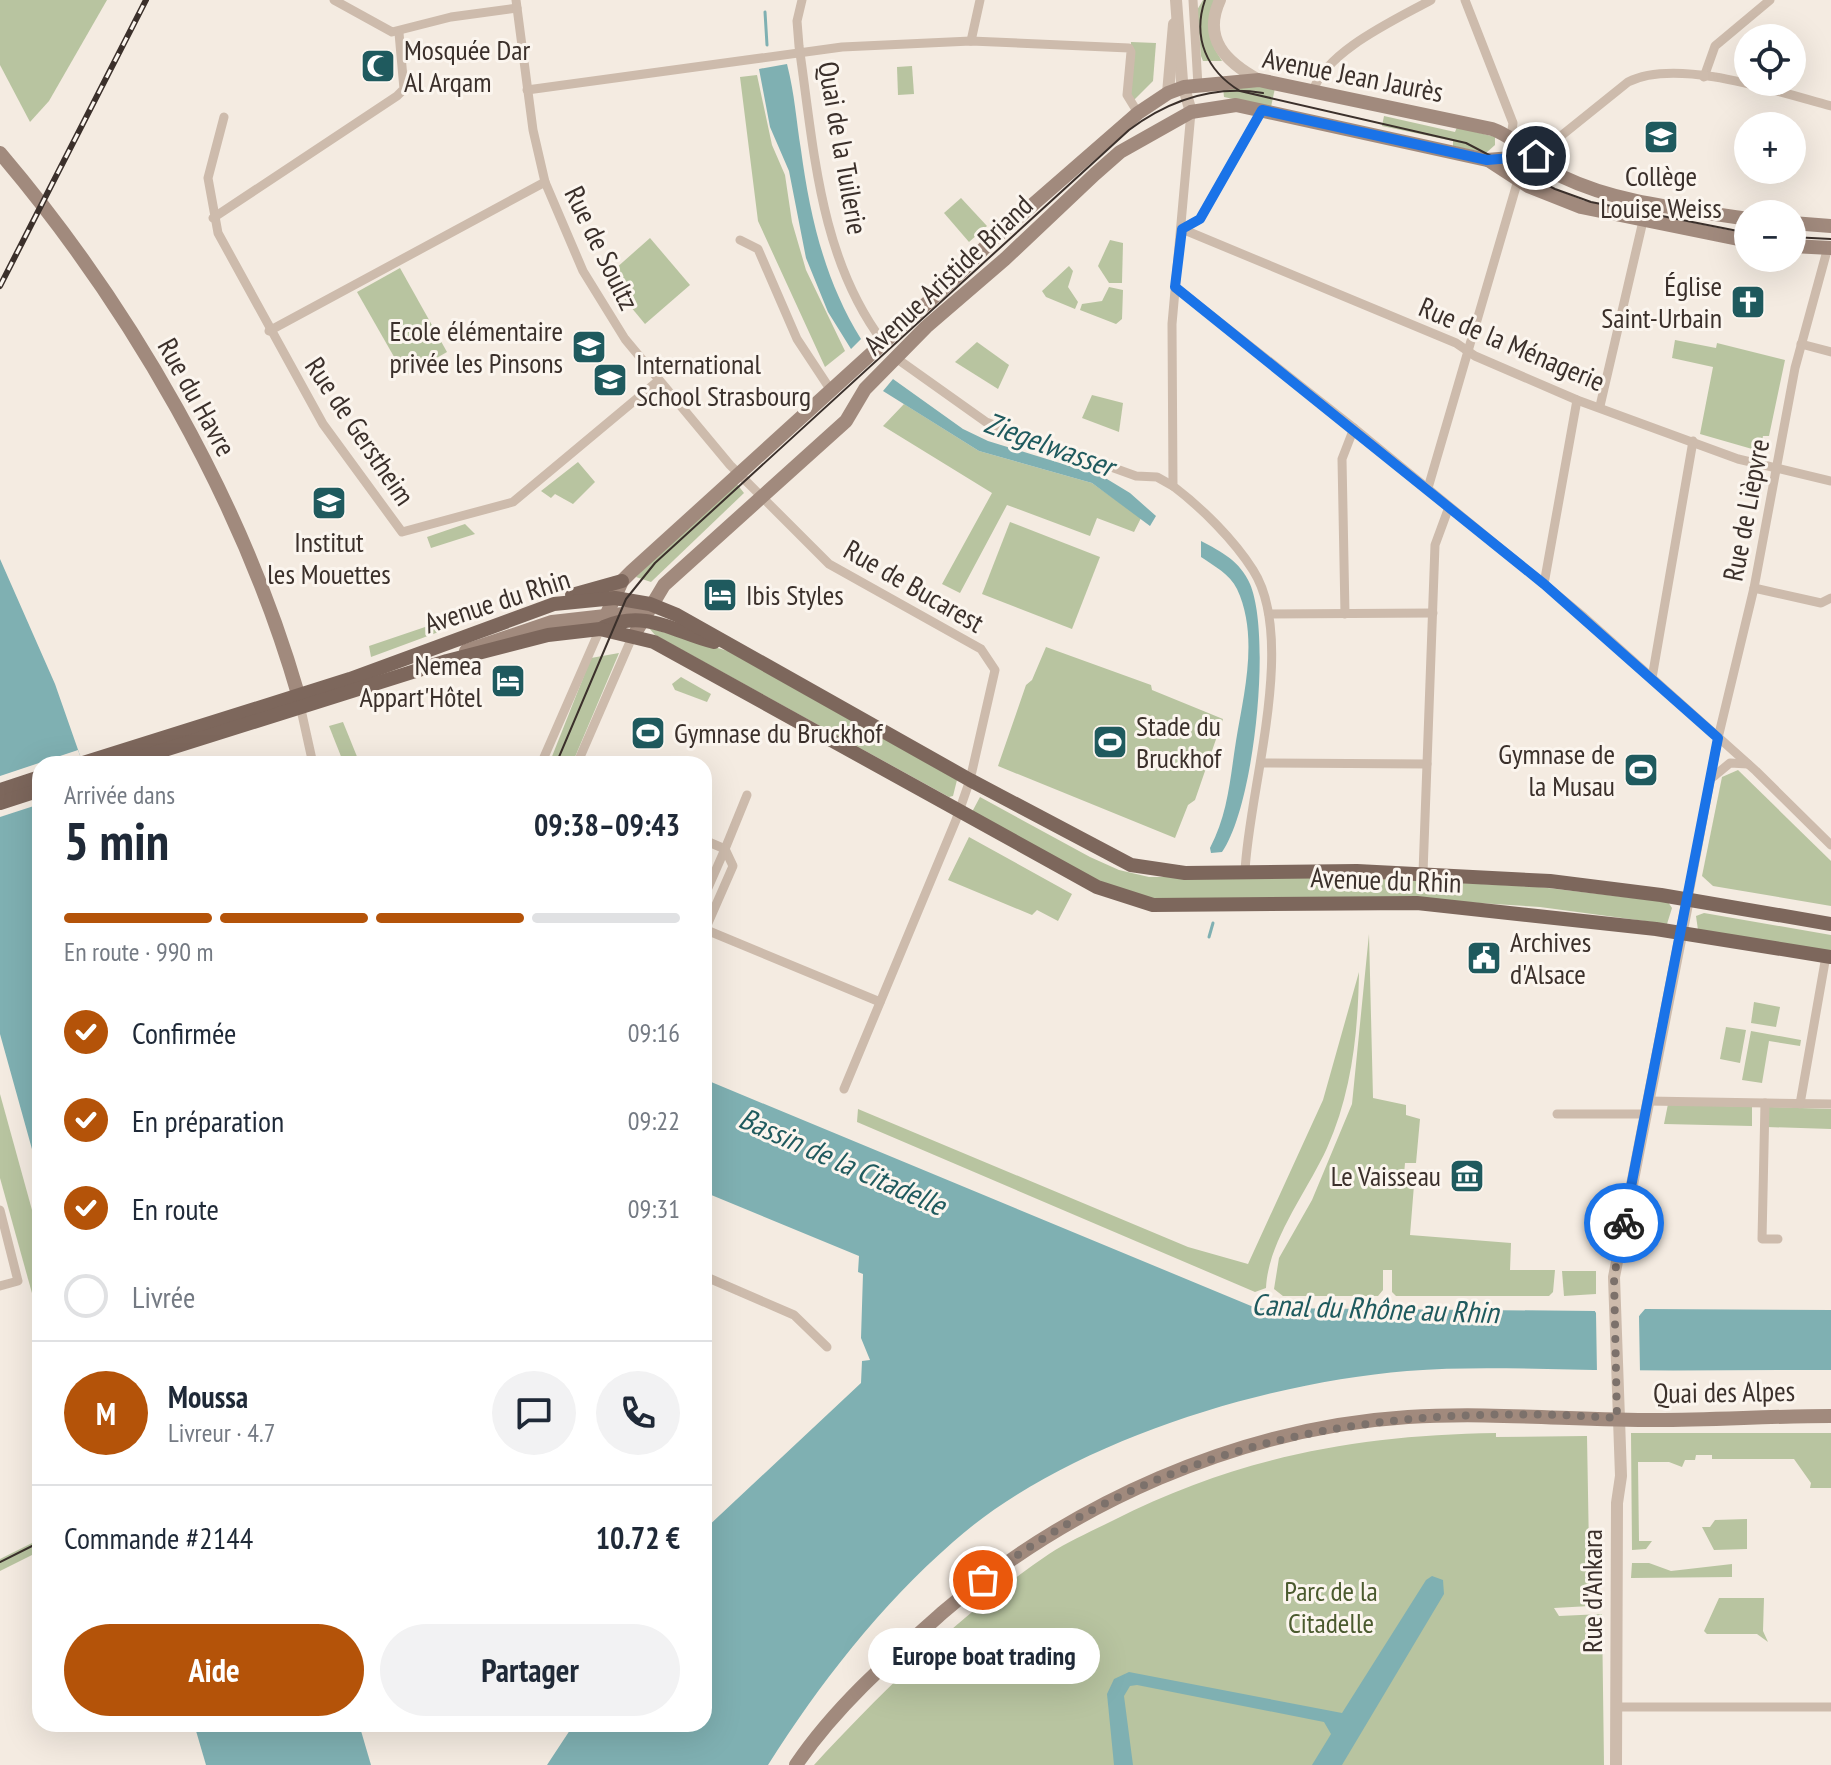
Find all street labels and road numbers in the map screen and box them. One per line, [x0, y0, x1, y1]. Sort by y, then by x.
street label: Avenue Jean Jaurès [1260, 39, 1447, 110]
street label: Quai de la Tuilerie [810, 58, 877, 237]
street label: Rue de Soultz [557, 180, 648, 316]
street label: Avenue Aristide Briand [855, 187, 1040, 363]
street label: Rue de la Ménagerie [1414, 288, 1611, 399]
street label: Rue du Havre [150, 331, 245, 462]
street label: Rue de Gerstheim [297, 349, 424, 512]
street label: Rue de Lièpvre [1714, 436, 1777, 584]
street label: Rue de Bucarest [838, 531, 991, 641]
street label: Avenue du Rhin [419, 560, 574, 641]
street label: Avenue du Rhin [1310, 858, 1462, 901]
street label: Quai des Alpes [1653, 1372, 1795, 1411]
street label: Rue d'Ankara [1573, 1529, 1610, 1653]

